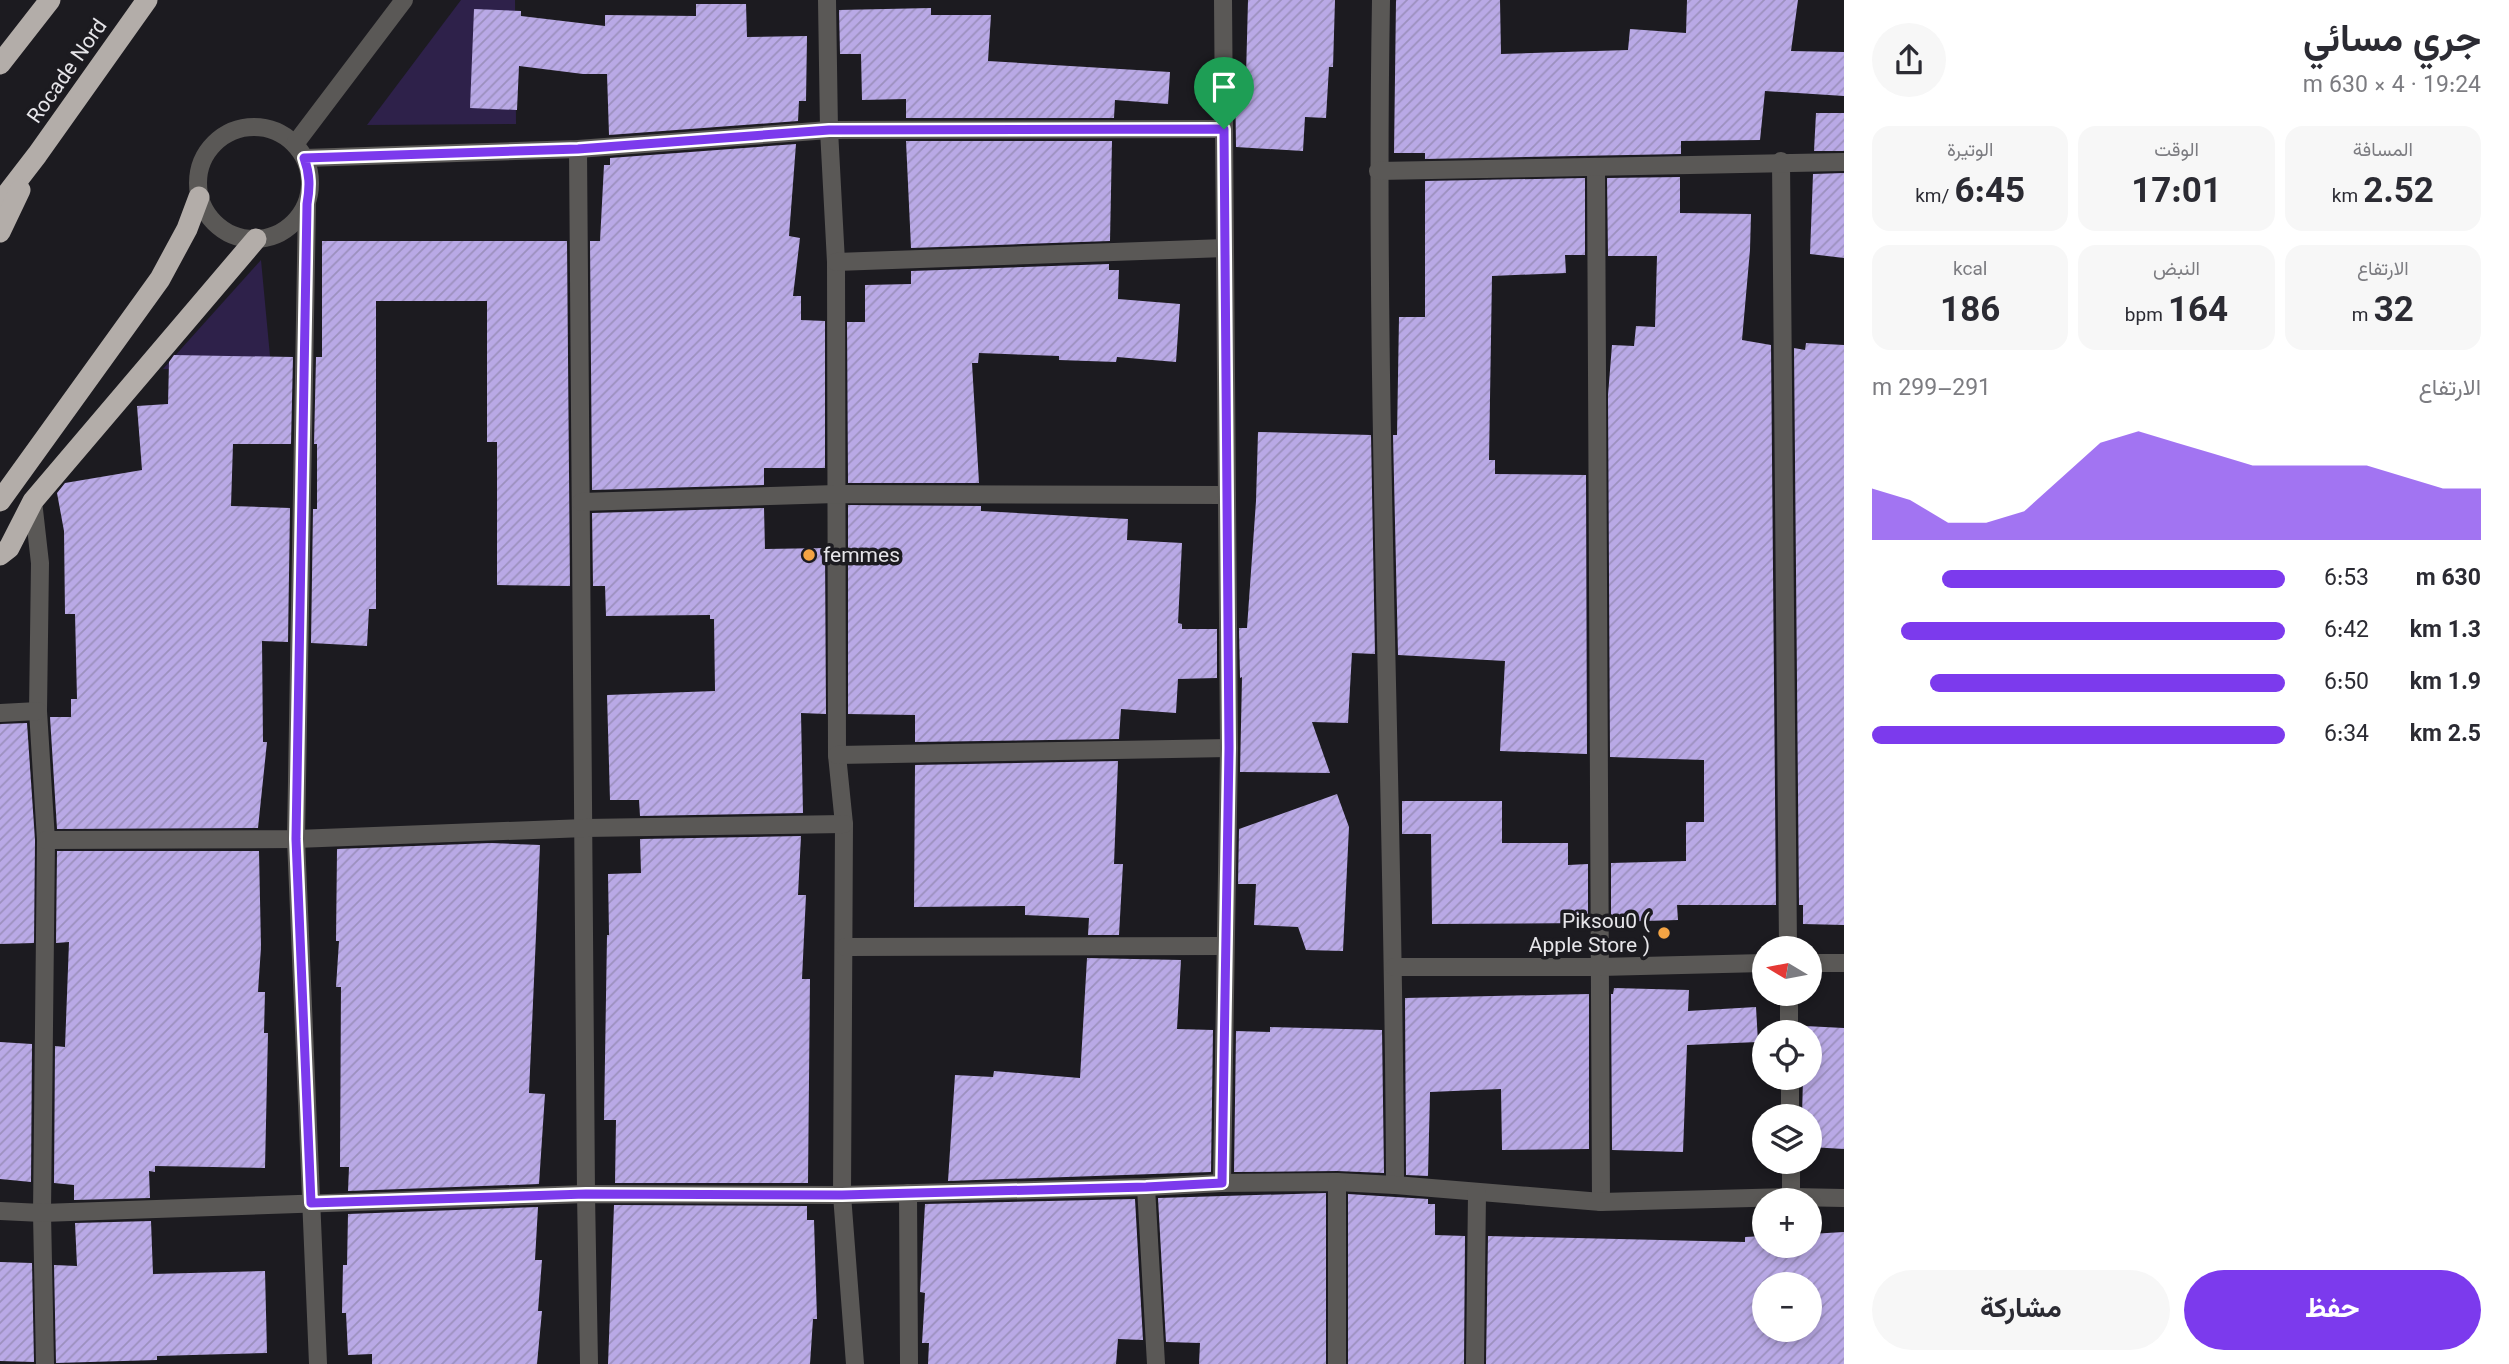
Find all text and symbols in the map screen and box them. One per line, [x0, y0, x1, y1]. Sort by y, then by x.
text: جري مسائي [2303, 12, 2481, 71]
street label: Rocade Nord [20, 13, 117, 131]
button: share [1872, 23, 1946, 97]
pin [1194, 57, 1254, 129]
icon: arrive [1205, 68, 1243, 106]
text: 19:24 · 4 × 630 m [2303, 68, 2481, 104]
text: الوتيرة [1947, 137, 1993, 166]
text: الوقت [2154, 137, 2199, 166]
text: المسافة [2353, 137, 2413, 166]
text: 6:45 [1954, 166, 2025, 221]
text: 17:01 [2131, 166, 2222, 221]
text: 2.52 [2363, 166, 2434, 221]
text: /km [1915, 183, 1954, 212]
text: km [2332, 183, 2363, 212]
text: kcal [1953, 256, 1987, 285]
text: النبض [2153, 256, 2200, 285]
text: الارتفاع [2357, 256, 2409, 285]
text: 186 [1940, 285, 2000, 340]
text: 164 [2168, 285, 2228, 340]
text: 32 [2374, 285, 2414, 340]
text: bpm [2125, 302, 2168, 331]
text: m [2352, 302, 2374, 331]
text: 291–299 m [1872, 371, 1991, 407]
text: الارتفاع [2419, 371, 2481, 407]
place label: femmes [823, 540, 900, 573]
marker: femmes [801, 547, 817, 563]
text: 6:53 [2324, 561, 2369, 597]
text: 630 m [2416, 561, 2481, 597]
text: 6:42 [2324, 613, 2369, 649]
text: 1.3 km [2410, 613, 2481, 649]
text: 6:50 [2324, 665, 2369, 701]
text: 1.9 km [2410, 665, 2481, 701]
text: 6:34 [2324, 717, 2369, 753]
text: 2.5 km [2410, 717, 2481, 753]
place label: Piksou0 ( Apple Store ) [1529, 906, 1650, 963]
marker: Piksou0 ( Apple Store ) [1656, 925, 1672, 941]
north arrow [1752, 936, 1822, 1006]
map controls [1752, 936, 1822, 1342]
button: locate [1752, 1020, 1822, 1090]
button: layers [1752, 1104, 1822, 1174]
button: + [1752, 1188, 1822, 1258]
button: مشاركة [1872, 1270, 2170, 1350]
button: حفظ [2184, 1270, 2481, 1350]
button: − [1752, 1272, 1822, 1342]

